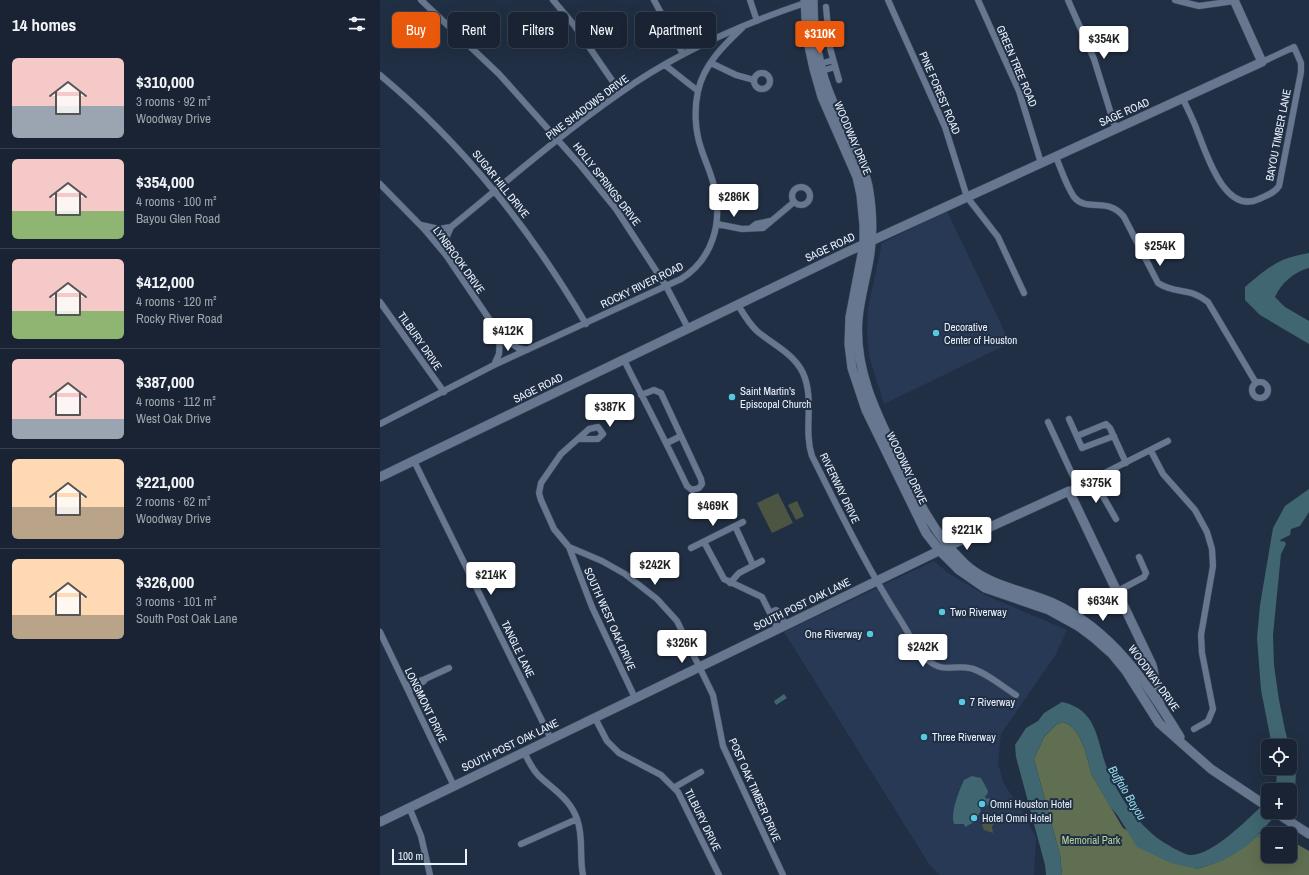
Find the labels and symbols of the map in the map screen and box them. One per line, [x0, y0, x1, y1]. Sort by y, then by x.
pin: $310K [792, 21, 848, 55]
street label: GREEN TREE ROAD [994, 23, 1040, 109]
pin: $354K [1076, 26, 1132, 60]
street label: PINE FOREST ROAD [916, 50, 964, 136]
street label: PINE SHADOWS DRIVE [543, 71, 631, 143]
street label: BAYOU TIMBER LANE [1262, 88, 1294, 182]
street label: SAGE ROAD [1097, 95, 1151, 129]
street label: WOODWAY DRIVE [831, 99, 875, 177]
street label: HOLLY SPRINGS DRIVE [570, 140, 644, 228]
street label: SUGAR HILL DRIVE [469, 147, 533, 221]
pin: $286K [706, 184, 762, 218]
street label: LYNBROOK DRIVE [430, 224, 488, 296]
street label: SAGE ROAD [803, 229, 857, 265]
pin: $254K [1132, 233, 1188, 267]
street label: ROCKY RIVER ROAD [598, 259, 686, 311]
street label: TILBURY DRIVE [395, 309, 445, 373]
pin: $412K [480, 318, 536, 352]
place label: Decorative Center of Houston [944, 320, 1017, 347]
marker: Decorative Center of Houston [931, 328, 941, 338]
street label: SAGE ROAD [511, 370, 565, 406]
place label: Saint Martin's Episcopal Church [740, 384, 811, 411]
marker: Saint Martin's Episcopal Church [727, 392, 737, 402]
pin: $387K [582, 394, 638, 428]
street label: WOODWAY DRIVE [883, 430, 931, 506]
street label: RIVERWAY DRIVE [817, 450, 863, 526]
pin: $375K [1068, 470, 1124, 504]
pin: $469K [685, 493, 741, 527]
pin: $221K [939, 517, 995, 551]
pin: $242K [627, 552, 683, 586]
pin: $214K [463, 562, 519, 596]
street label: SOUTH WEST OAK DRIVE [581, 565, 639, 673]
street label: SOUTH POST OAK LANE [751, 574, 853, 634]
pin: $634K [1075, 588, 1131, 622]
place label: Two Riverway [950, 605, 1007, 619]
marker: Two Riverway [937, 607, 947, 617]
street label: TANGLE LANE [498, 618, 538, 680]
place label: One Riverway [805, 627, 862, 641]
marker: One Riverway [865, 629, 875, 639]
pin: $326K [654, 630, 710, 664]
pin: $242K [895, 634, 951, 668]
street label: WOODWAY DRIVE [1125, 642, 1183, 714]
street label: LONGMONT DRIVE [402, 665, 450, 745]
place label: 7 Riverway [970, 695, 1016, 709]
marker: 7 Riverway [957, 697, 967, 707]
street label: SOUTH POST OAK LANE [459, 715, 561, 775]
place label: Three Riverway [932, 730, 996, 744]
marker: Three Riverway [919, 732, 929, 742]
street label: POST OAK TIMBER DRIVE [726, 736, 784, 844]
water label: Buffalo Bayou [1104, 763, 1150, 824]
street label: TILBURY DRIVE [682, 786, 724, 854]
place label: Omni Houston Hotel [990, 797, 1072, 811]
marker: Omni Houston Hotel [977, 799, 987, 809]
place label: Hotel Omni Hotel [982, 811, 1051, 825]
marker: Hotel Omni Hotel [969, 813, 979, 823]
park label: Memorial Park [1062, 833, 1121, 847]
scale bar [392, 847, 467, 866]

